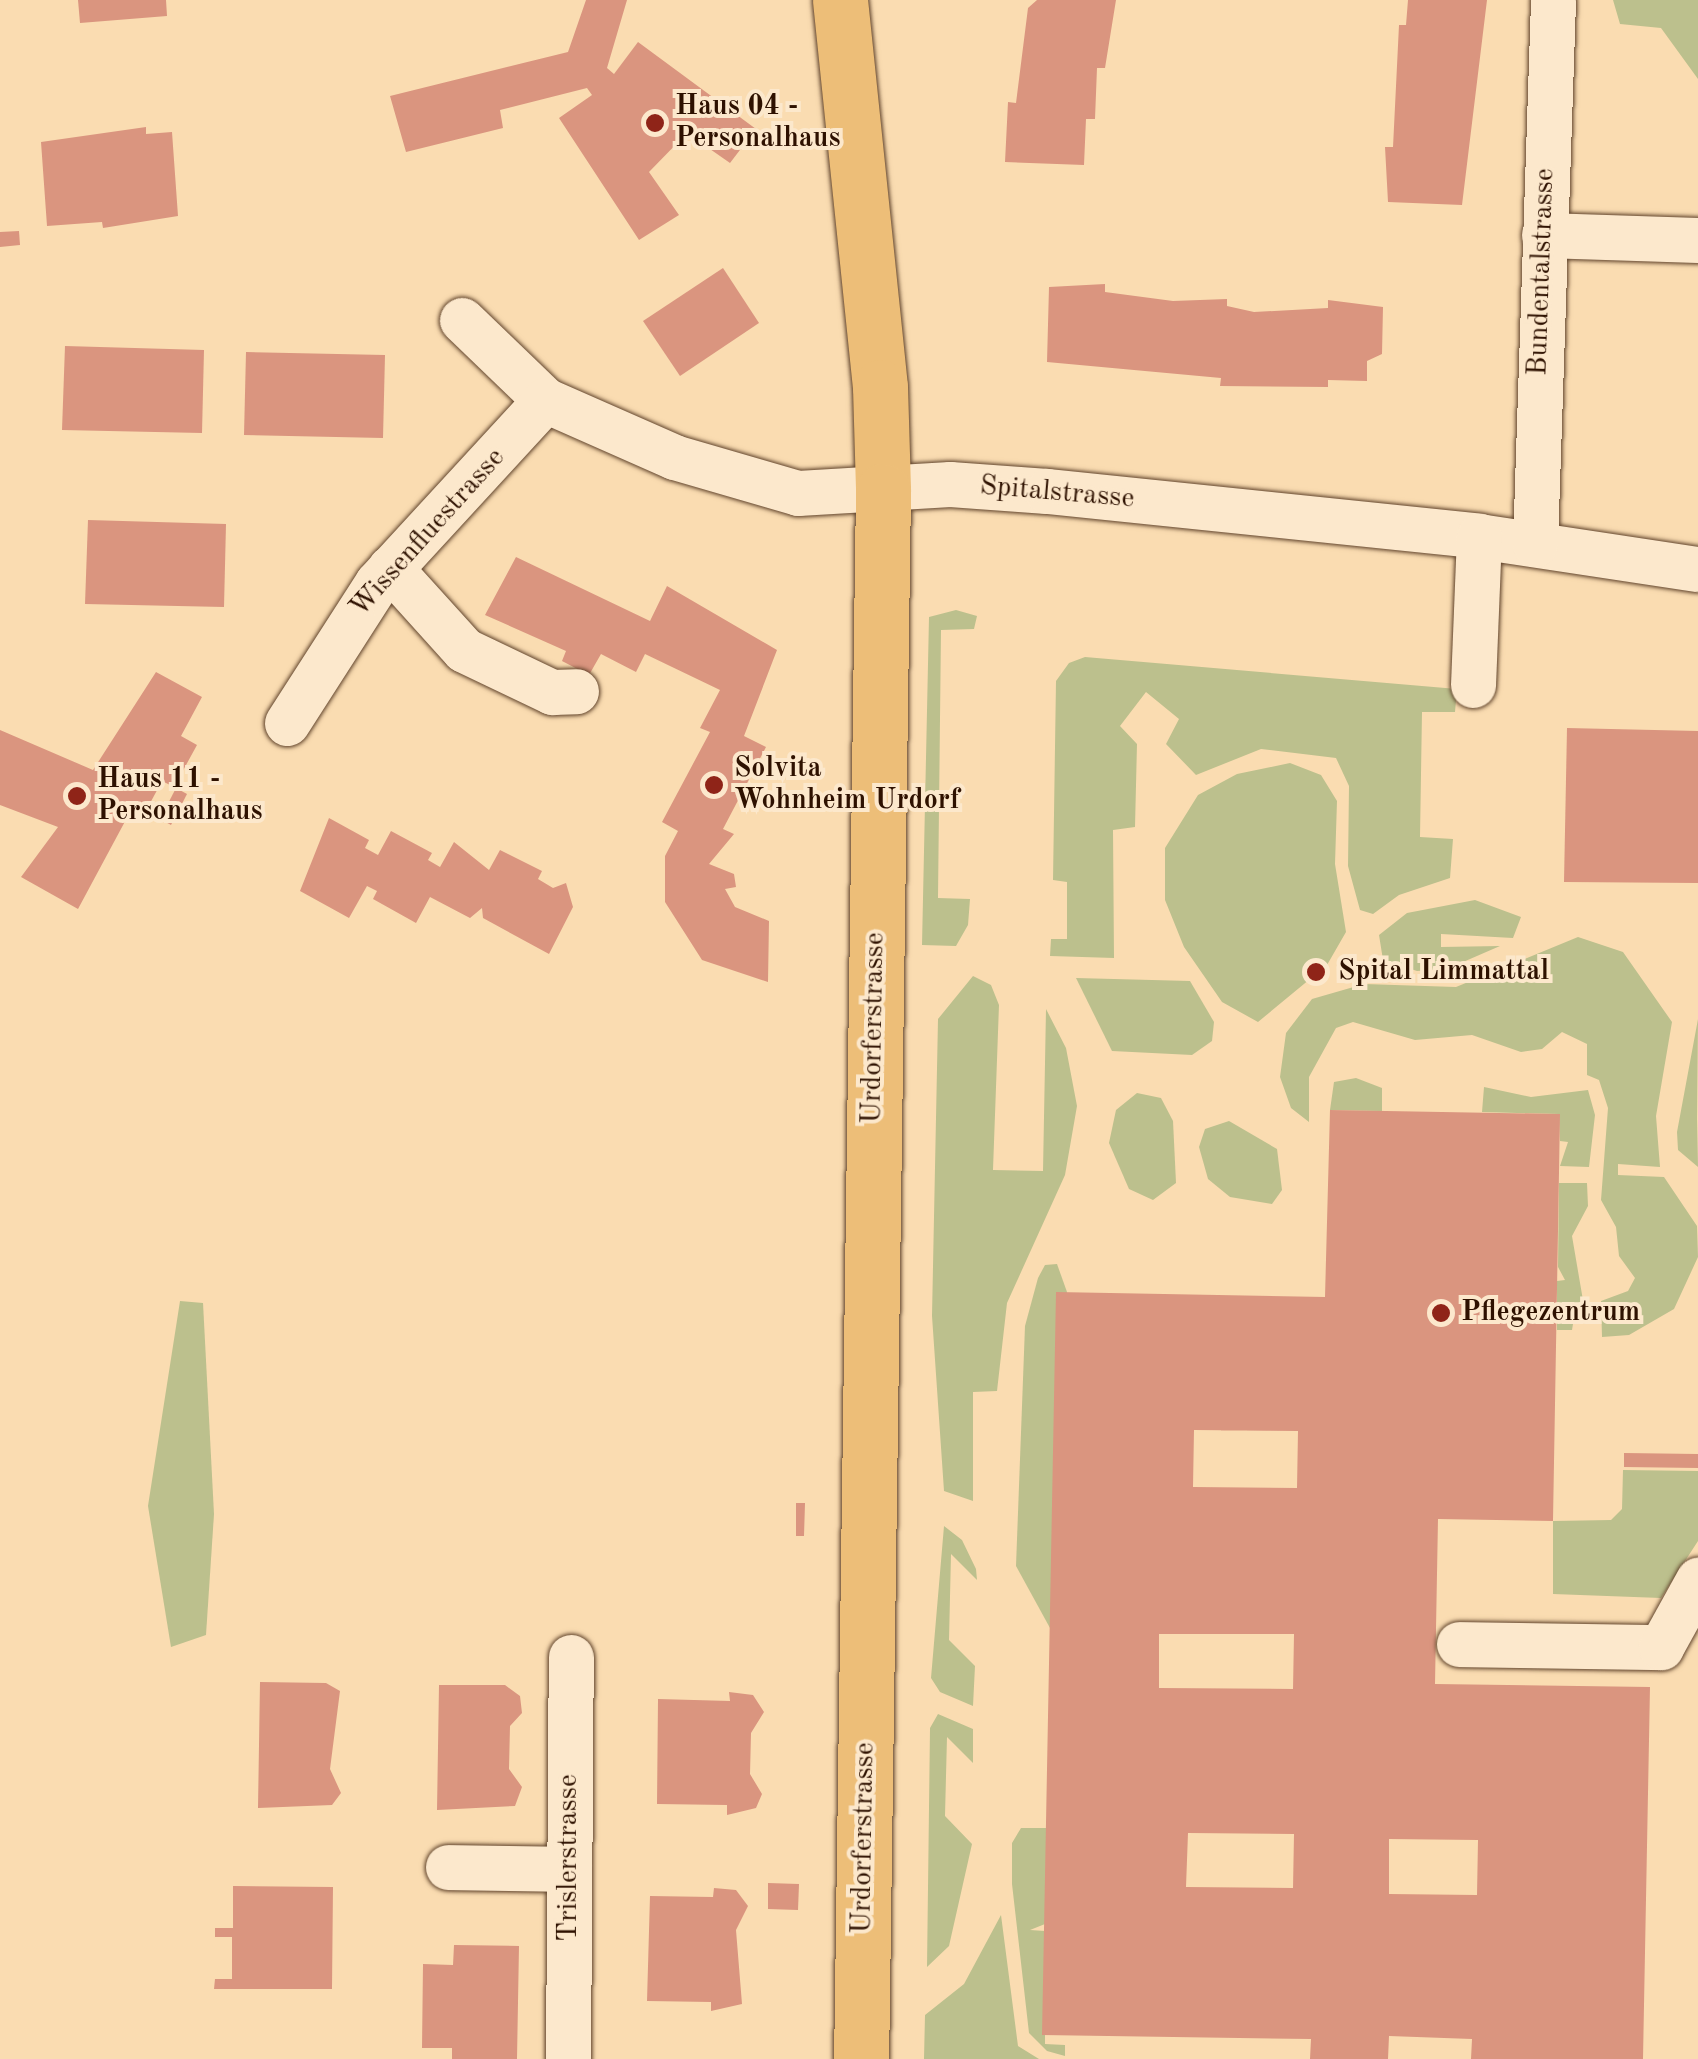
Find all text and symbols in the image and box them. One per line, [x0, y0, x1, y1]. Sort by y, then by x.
place label: Haus 04 - Personalhaus [675, 90, 840, 156]
marker: Haus 04 - Personalhaus [644, 112, 666, 134]
street label: Bundentalstrasse [1522, 168, 1562, 376]
street label: Wissenfluestrasse [343, 442, 513, 624]
street label: Spitalstrasse [978, 470, 1136, 516]
place label: Solvita Wohnheim Urdorf [734, 752, 960, 818]
place label: Haus 11 - Personalhaus [97, 763, 262, 829]
marker: Solvita Wohnheim Urdorf [703, 774, 725, 796]
marker: Haus 11 - Personalhaus [66, 785, 88, 807]
street label: Urdorferstrasse [856, 932, 892, 1124]
place label: Spital Limmattal [1338, 955, 1549, 989]
marker: Spital Limmattal [1303, 959, 1329, 985]
place label: Pflegezentrum [1461, 1296, 1640, 1330]
marker: Pflegezentrum [1430, 1302, 1452, 1324]
street label: Urdorferstrasse [846, 1742, 882, 1934]
street label: Trislerstrasse [552, 1774, 586, 1942]

